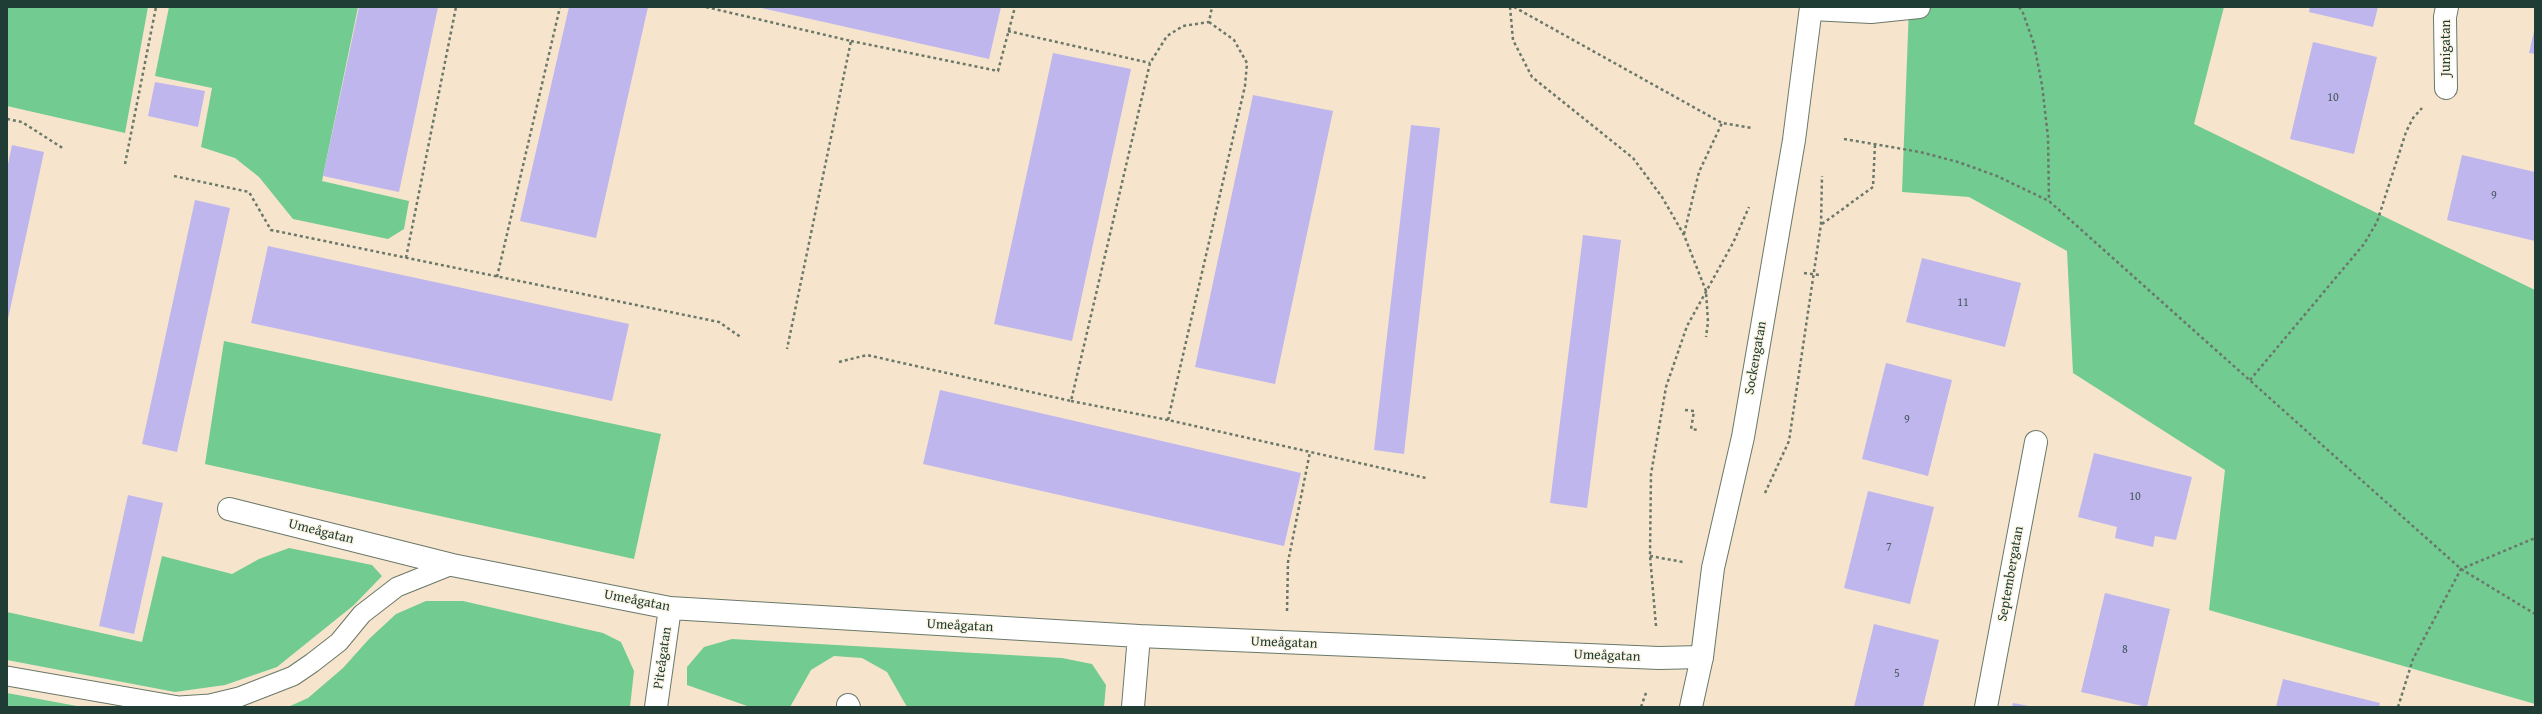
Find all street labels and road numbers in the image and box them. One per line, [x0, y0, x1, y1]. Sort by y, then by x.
street label: Junigatan [2438, 20, 2454, 76]
street label: Sockengatan [1741, 320, 1771, 396]
street label: Umeågatan [287, 516, 355, 548]
street label: Septembergatan [1994, 525, 2028, 623]
street label: Umeågatan [603, 586, 671, 616]
street label: Umeågatan [926, 616, 994, 636]
street label: Piteågatan [650, 626, 676, 690]
street label: Umeågatan [1250, 633, 1318, 653]
street label: Umeågatan [1573, 646, 1641, 666]

